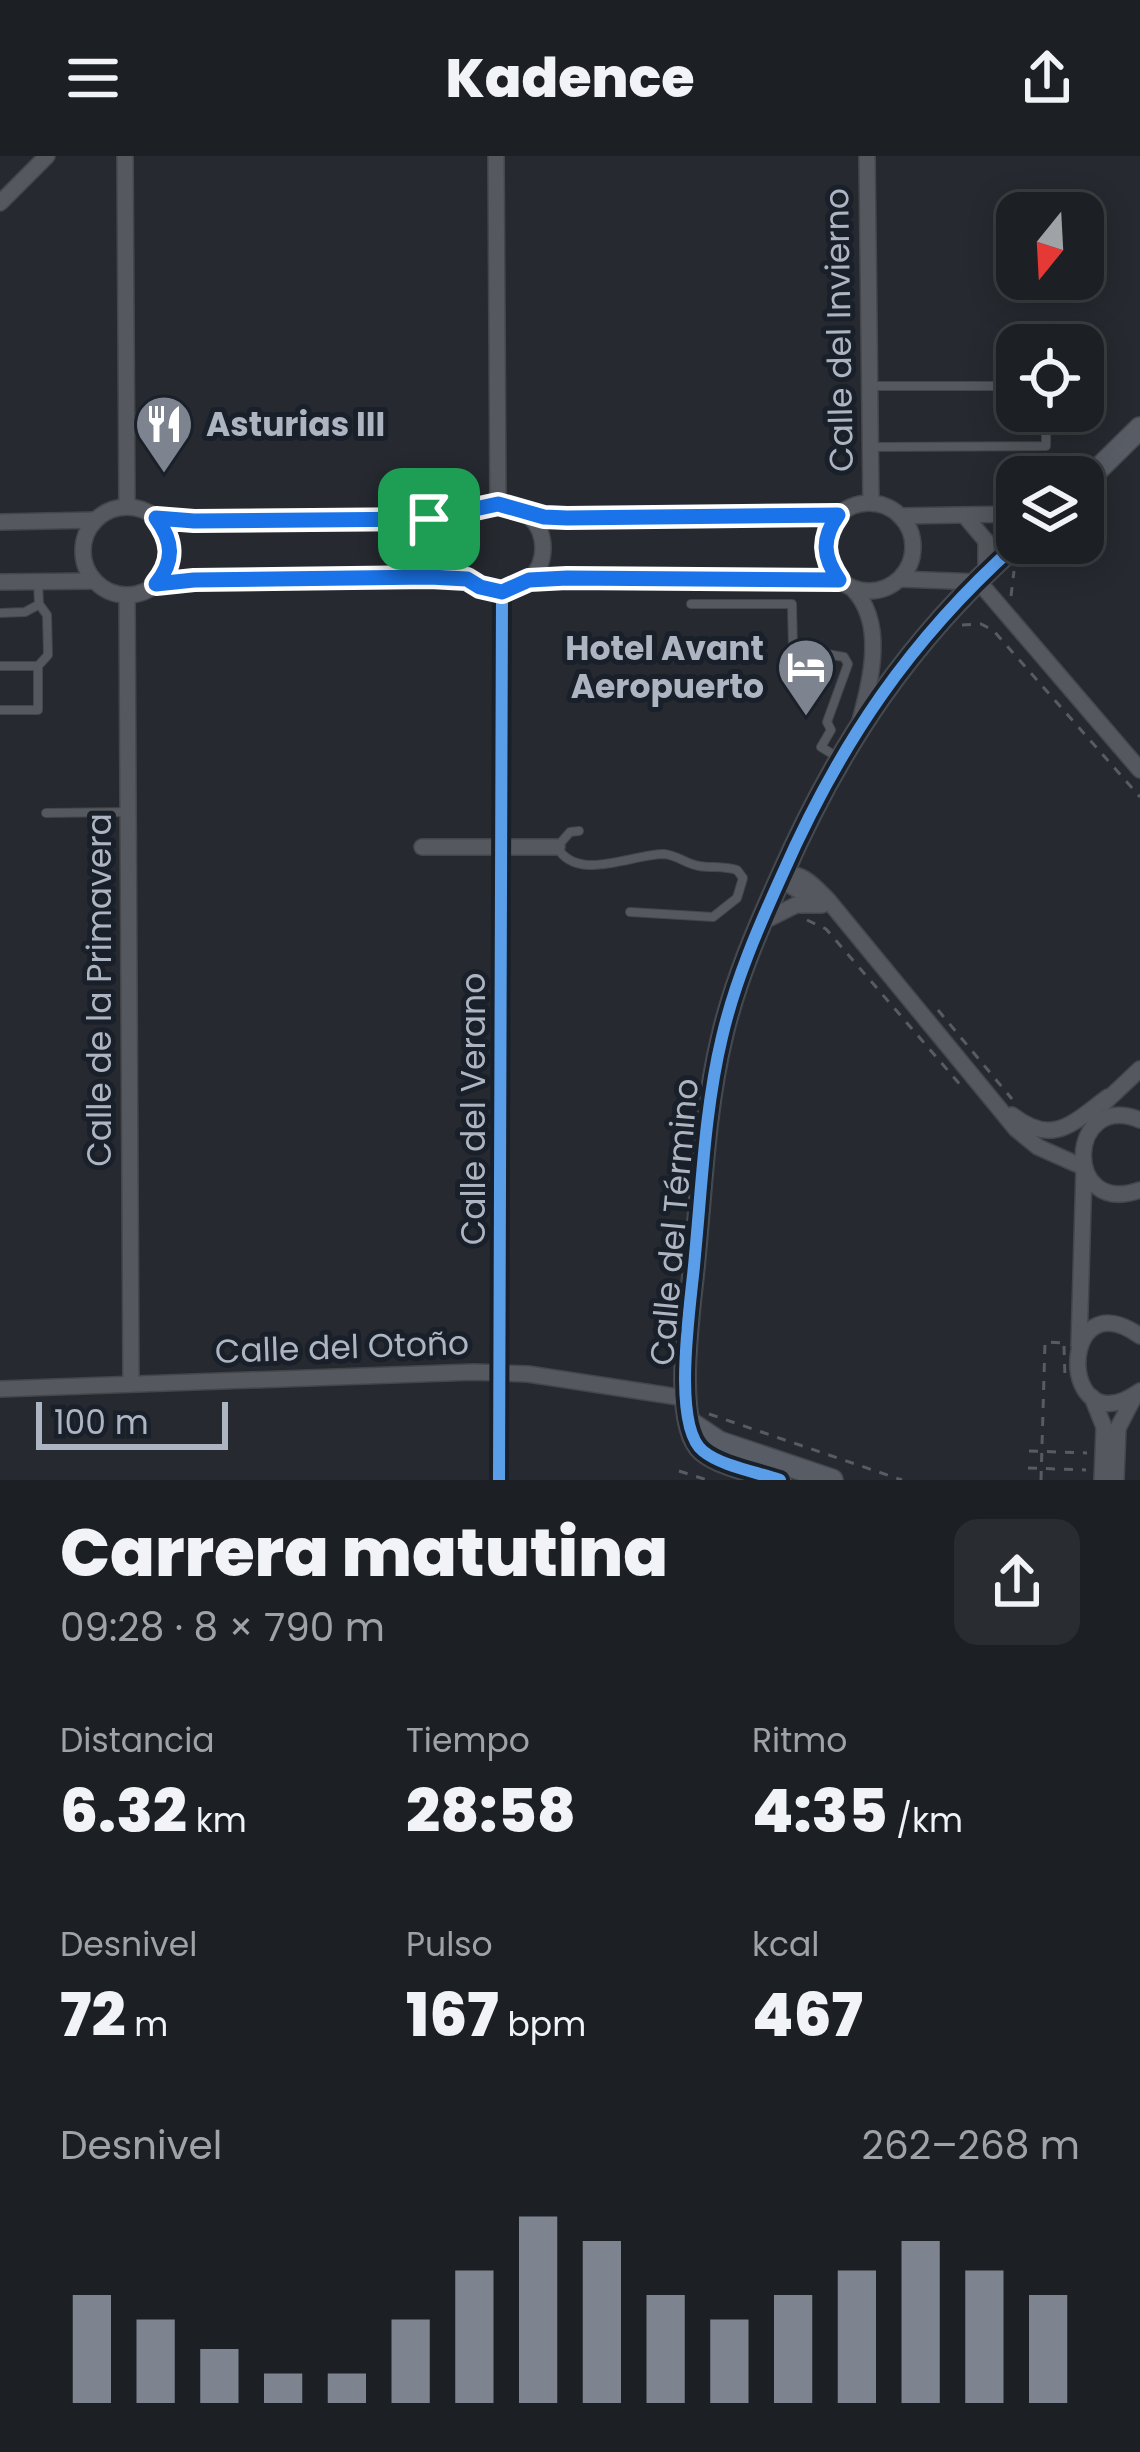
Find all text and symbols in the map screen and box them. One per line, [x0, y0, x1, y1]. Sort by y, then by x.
text: Kadence [446, 40, 695, 116]
icon: menu [60, 45, 126, 111]
icon: share [1014, 45, 1080, 111]
street label: Calle del Invierno [813, 188, 865, 472]
north arrow [996, 192, 1104, 300]
map controls [996, 192, 1104, 564]
button: locate [996, 324, 1104, 432]
restaurant icon: Asturias III [133, 393, 195, 475]
place label: Asturias III [206, 401, 385, 448]
button: layers [996, 456, 1104, 564]
pin [378, 468, 480, 570]
icon: arrive [396, 486, 462, 552]
place label: Hotel Avant Aeropuerto [565, 625, 764, 710]
hotel icon: Hotel Avant Aeropuerto [775, 636, 837, 718]
street label: Calle de la Primavera [76, 813, 123, 1167]
street label: Calle del Verano [450, 973, 497, 1245]
street label: Calle del Término [638, 1077, 710, 1367]
street label: Calle del Otoño [214, 1319, 470, 1375]
scale bar [36, 1396, 228, 1449]
text: 100 m [54, 1399, 149, 1446]
text: Carrera matutina [60, 1507, 668, 1599]
button: share [954, 1519, 1080, 1645]
text: 09:28 · 8 × 790 m [60, 1600, 385, 1655]
text: Distancia [60, 1717, 215, 1764]
text: Tiempo [406, 1717, 530, 1764]
text: Ritmo [752, 1717, 847, 1764]
text: 6.32 [60, 1769, 187, 1853]
text: 28:58 [406, 1769, 576, 1853]
text: 4:35 [752, 1769, 887, 1853]
text: km [187, 1797, 247, 1844]
text: /km [887, 1797, 963, 1844]
text: Desnivel [60, 1921, 197, 1968]
text: Pulso [406, 1921, 493, 1968]
text: kcal [752, 1921, 819, 1968]
text: 72 [60, 1973, 126, 2057]
text: 167 [406, 1973, 499, 2057]
text: 467 [752, 1973, 863, 2057]
text: m [126, 2001, 168, 2048]
text: bpm [499, 2001, 586, 2048]
text: Desnivel [60, 2118, 222, 2173]
text: 262–268 m [862, 2118, 1080, 2173]

